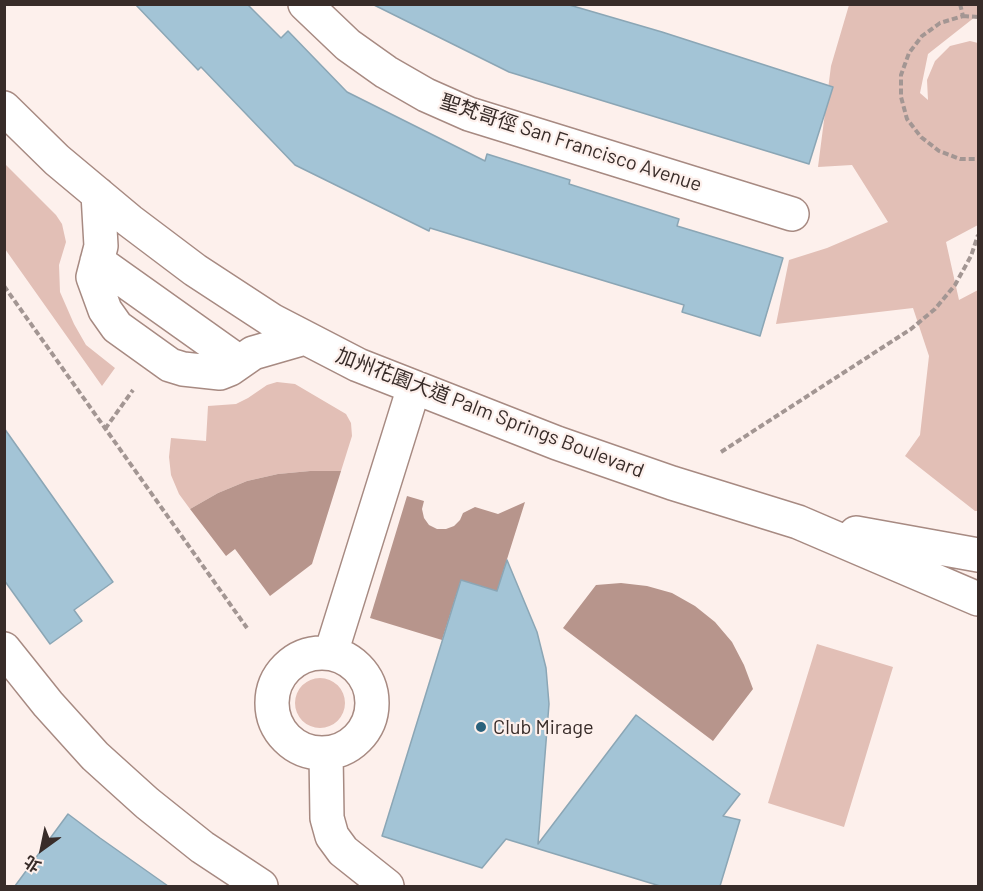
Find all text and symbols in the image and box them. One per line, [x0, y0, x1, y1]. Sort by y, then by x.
street label: 聖梵哥徑 San Francisco Avenue [437, 89, 705, 197]
street label: 加州花園大道 Palm Springs Boulevard [333, 343, 647, 483]
place label: Club Mirage [493, 715, 594, 739]
marker: Club Mirage [474, 720, 488, 734]
north arrow [12, 819, 72, 879]
text: 北 [20, 852, 44, 877]

